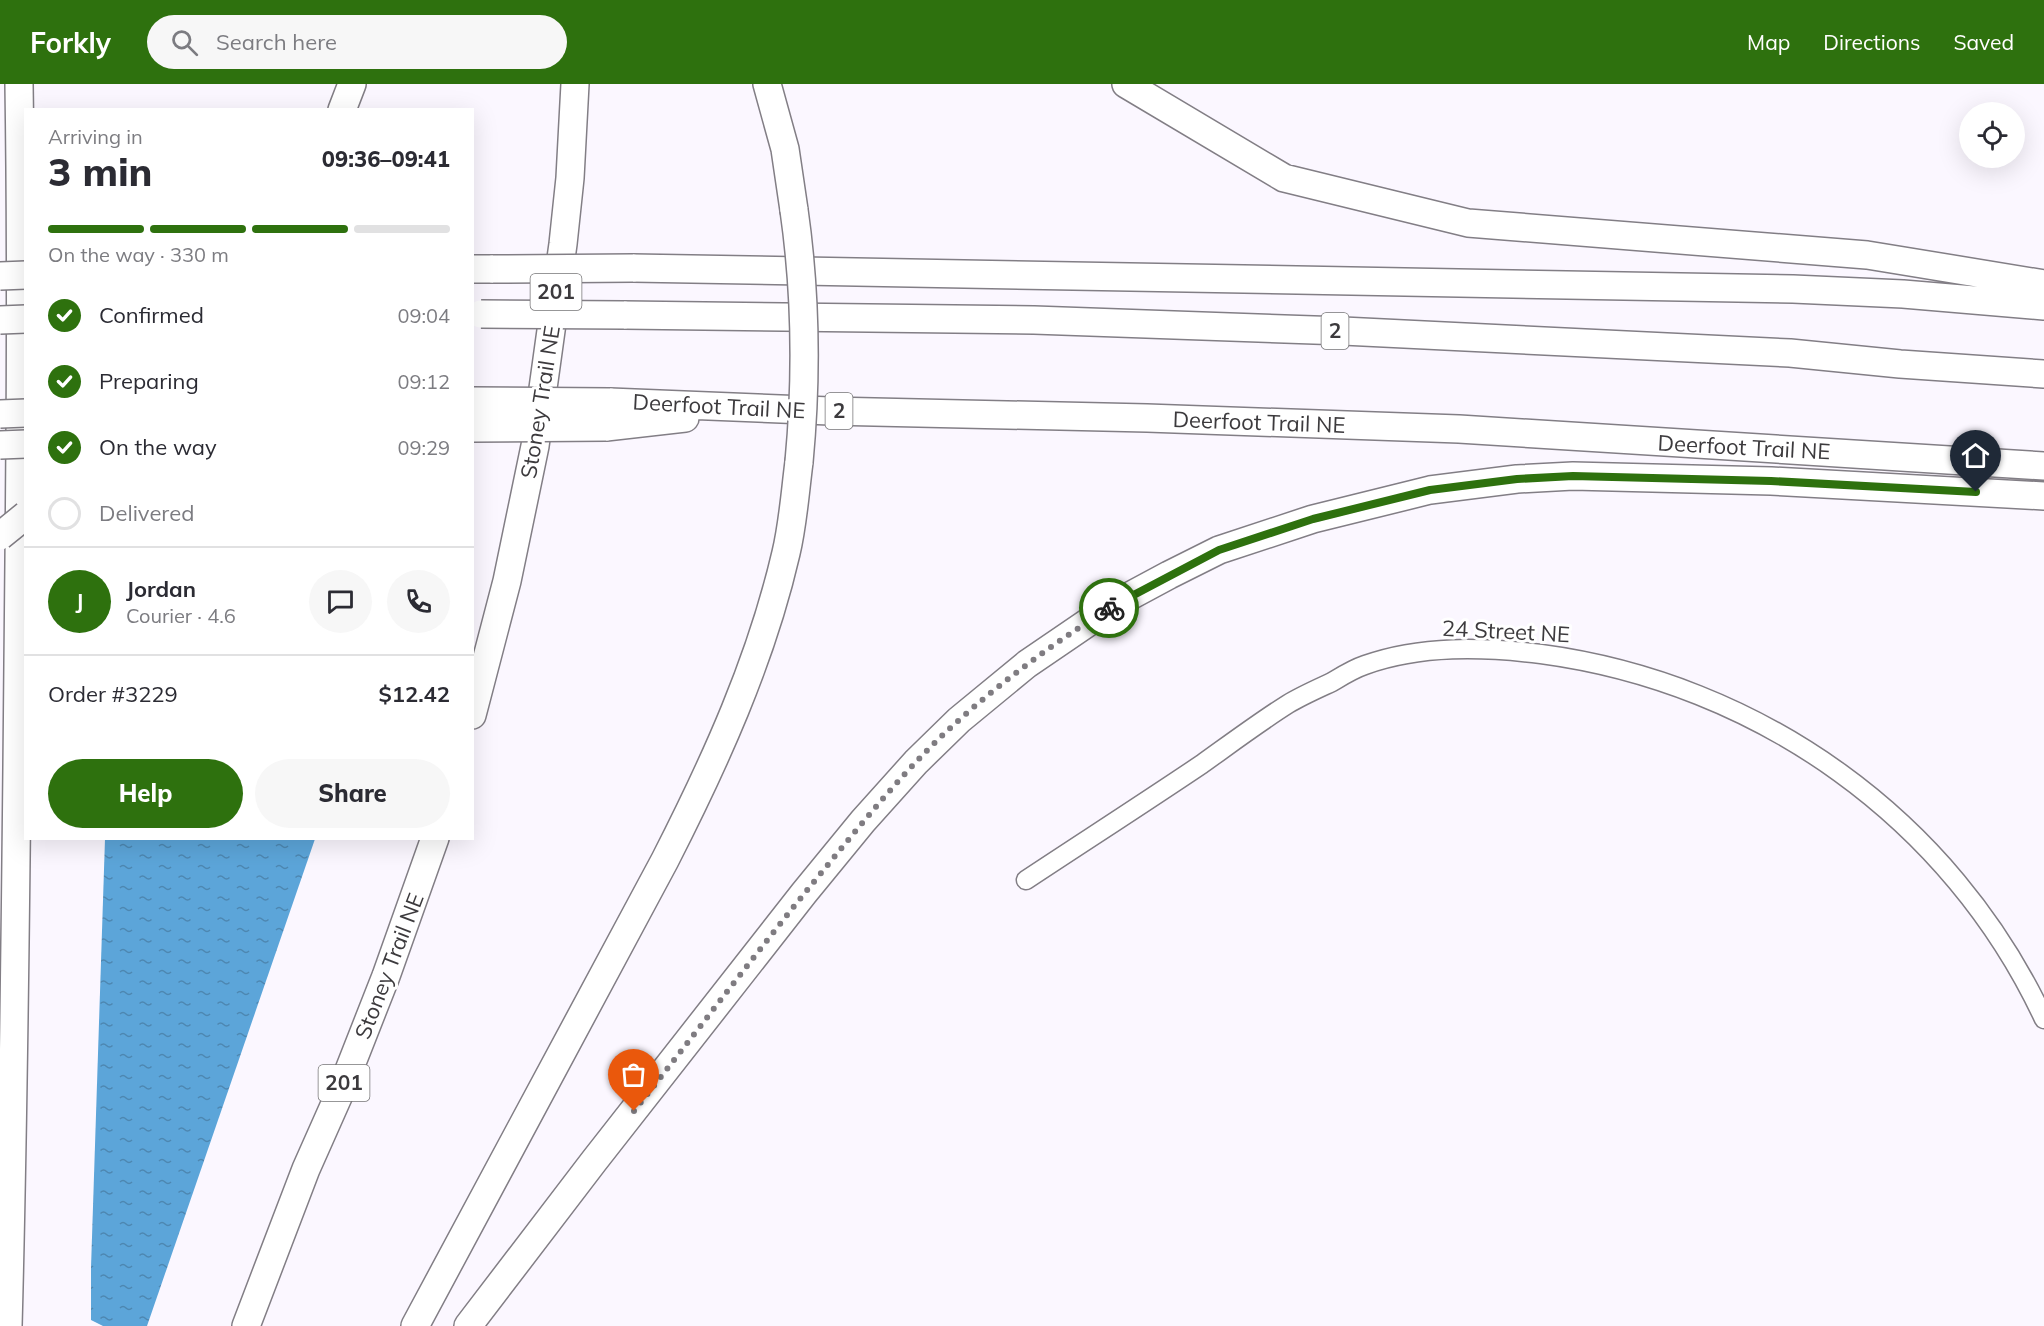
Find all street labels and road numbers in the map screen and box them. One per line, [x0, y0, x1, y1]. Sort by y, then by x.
road number: 201 [530, 274, 582, 310]
road number: 2 [1322, 313, 1348, 349]
street label: Stoney Trail NE [514, 324, 566, 480]
street label: Deerfoot Trail NE [632, 387, 806, 425]
road number: 2 [826, 393, 852, 429]
street label: Deerfoot Trail NE [1172, 405, 1346, 439]
street label: Deerfoot Trail NE [1657, 428, 1831, 466]
street label: 24 Street NE [1441, 614, 1571, 648]
street label: Stoney Trail NE [348, 889, 430, 1043]
road number: 201 [318, 1065, 370, 1101]

